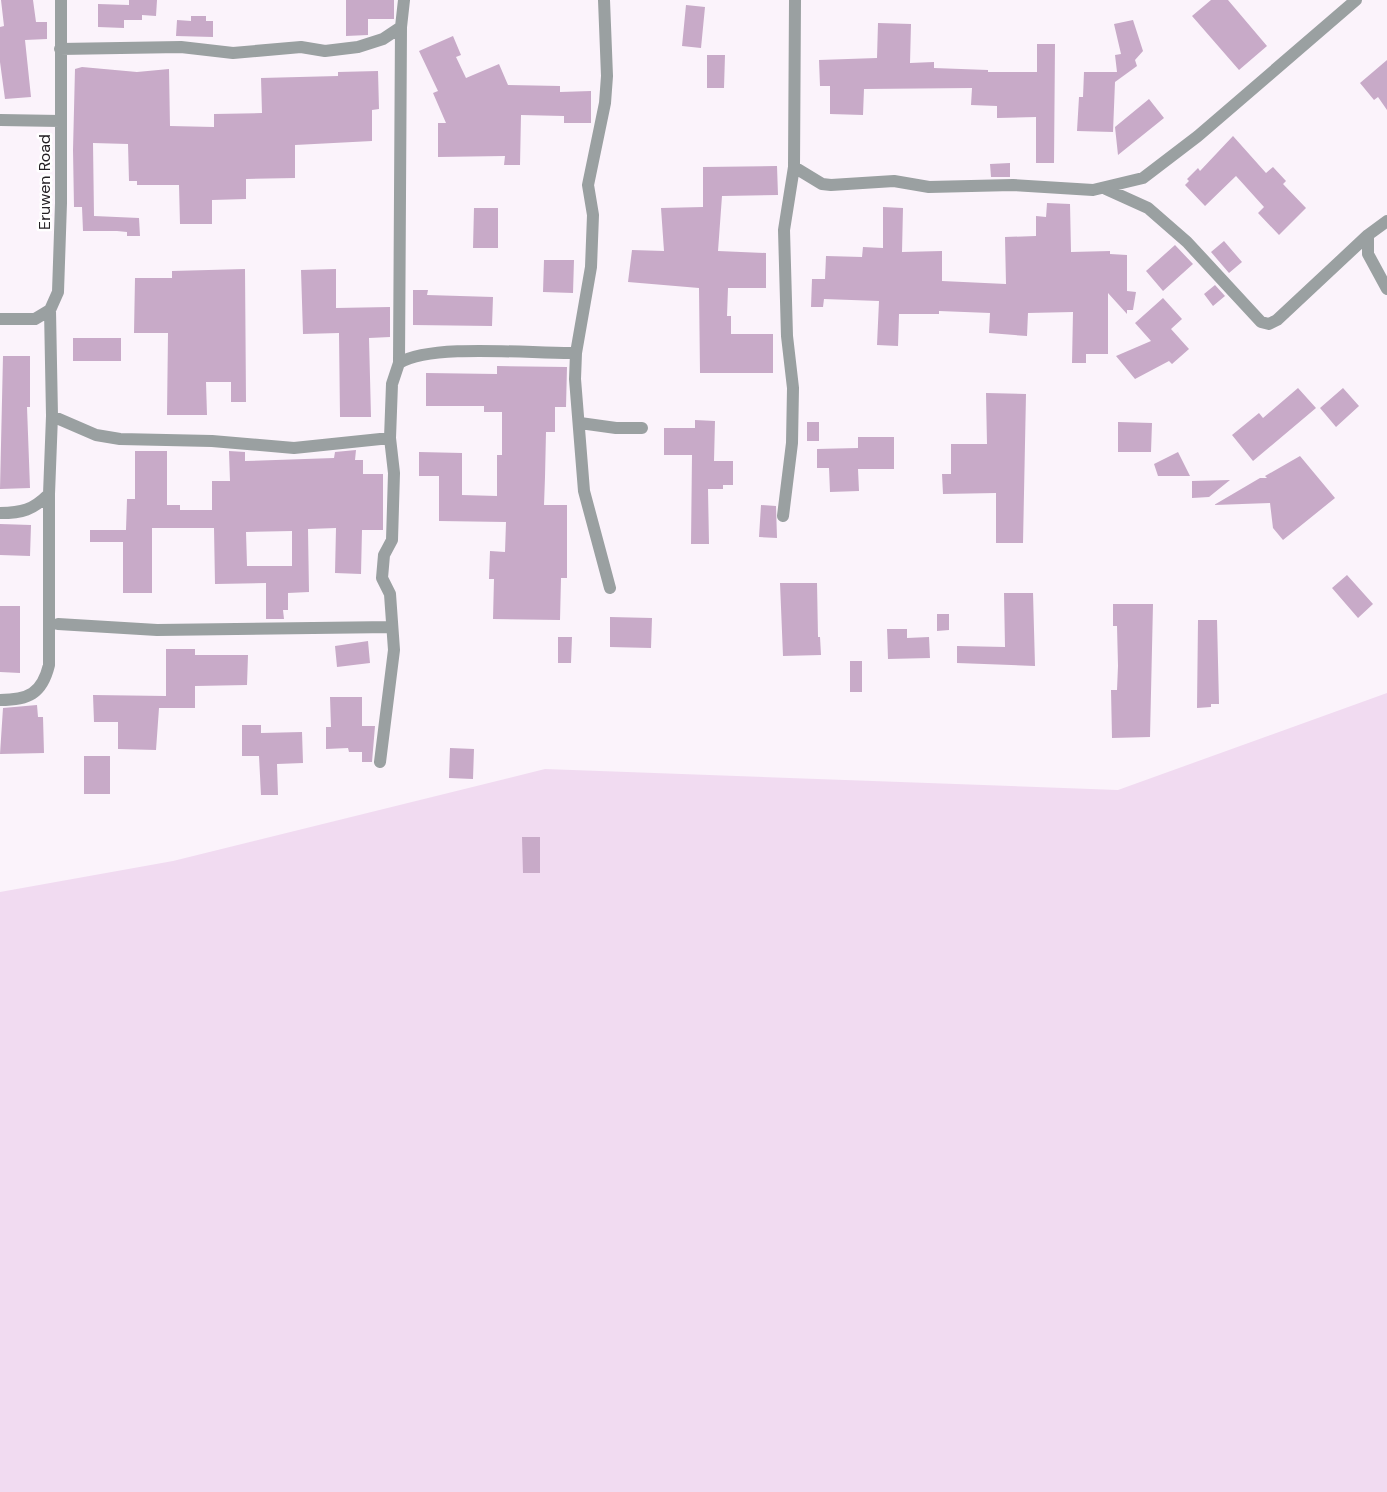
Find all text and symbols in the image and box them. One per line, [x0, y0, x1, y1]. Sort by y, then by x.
street label: Eruwen Road [34, 134, 55, 230]

